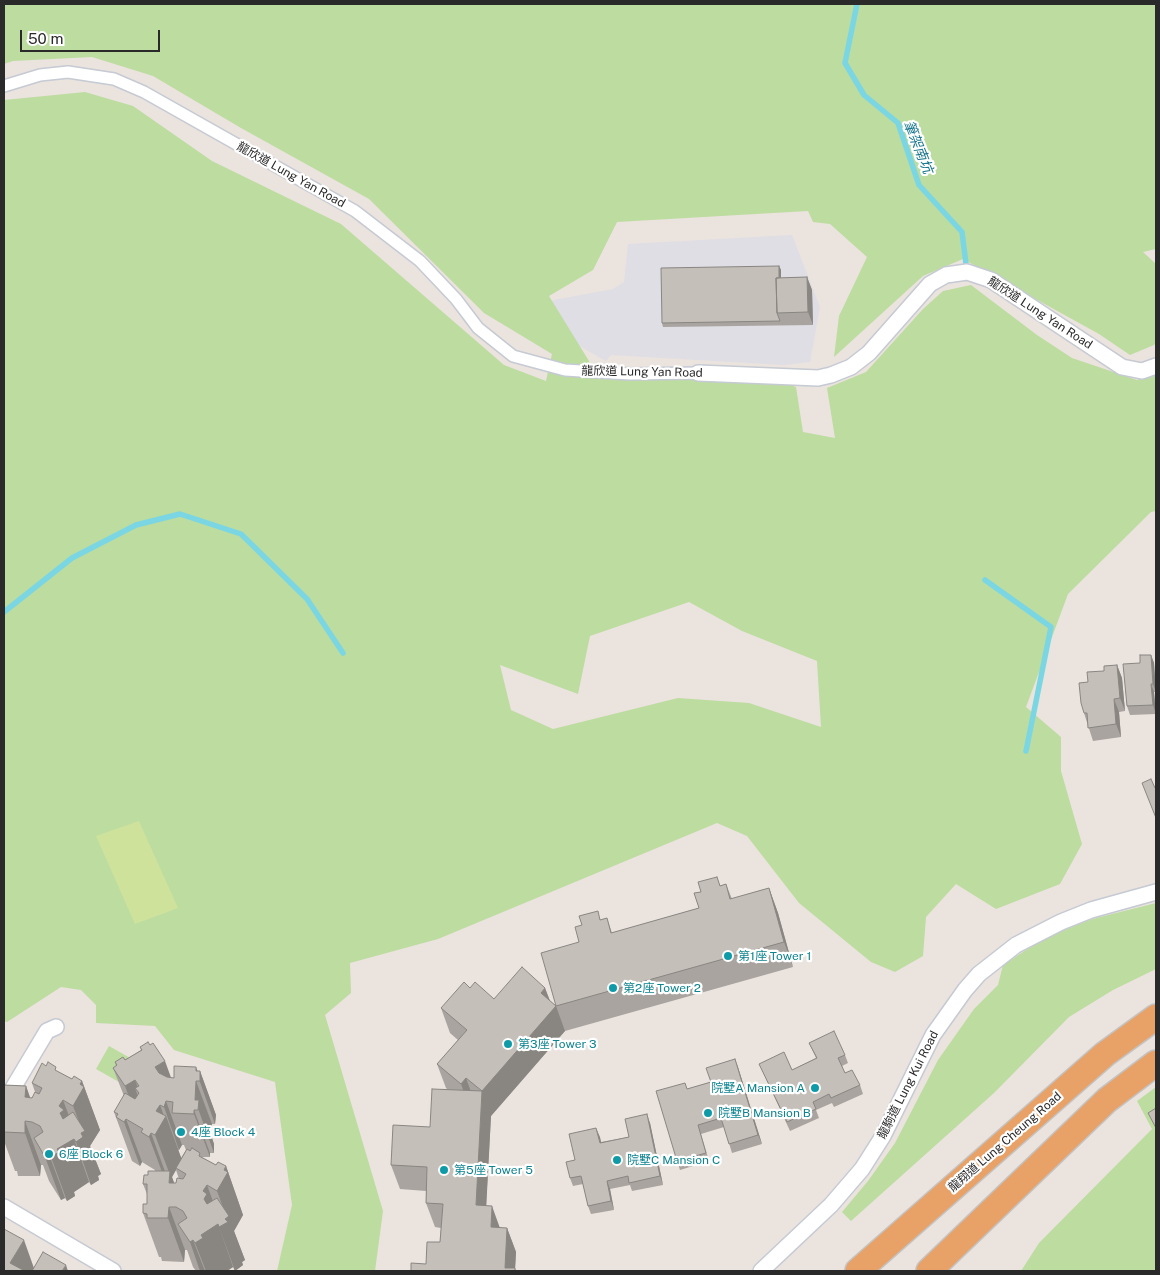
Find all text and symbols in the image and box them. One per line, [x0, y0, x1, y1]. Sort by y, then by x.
scale bar [22, 20, 162, 52]
text: 50 m [28, 30, 63, 47]
water label: 筆架南坑 [900, 118, 936, 176]
street label: 龍欣道 Lung Yan Road [234, 139, 348, 211]
street label: 龍欣道 Lung Yan Road [985, 274, 1095, 352]
street label: 龍欣道 Lung Yan Road [581, 364, 703, 380]
place label: 第1座 Tower 1 [738, 949, 811, 963]
marker: 第1座 Tower 1 [722, 950, 734, 962]
place label: 第2座 Tower 2 [623, 981, 701, 995]
marker: 第2座 Tower 2 [607, 982, 619, 994]
street label: 龍駒道 Lung Kui Road [874, 1029, 942, 1141]
place label: 第3座 Tower 3 [518, 1037, 597, 1051]
marker: 第3座 Tower 3 [502, 1038, 514, 1050]
place label: 院墅A Mansion A [711, 1081, 805, 1095]
marker: 院墅A Mansion A [809, 1082, 821, 1094]
street label: 龍翔道 Lung Cheung Road [946, 1089, 1064, 1195]
place label: 院墅B Mansion B [718, 1106, 811, 1120]
marker: 院墅B Mansion B [702, 1107, 714, 1119]
place label: 4座 Block 4 [191, 1125, 255, 1139]
marker: 4座 Block 4 [175, 1126, 187, 1138]
place label: 6座 Block 6 [59, 1147, 123, 1161]
marker: 6座 Block 6 [43, 1148, 55, 1160]
place label: 院墅C Mansion C [627, 1153, 720, 1167]
marker: 院墅C Mansion C [611, 1154, 623, 1166]
place label: 第5座 Tower 5 [454, 1163, 533, 1177]
marker: 第5座 Tower 5 [438, 1164, 450, 1176]

